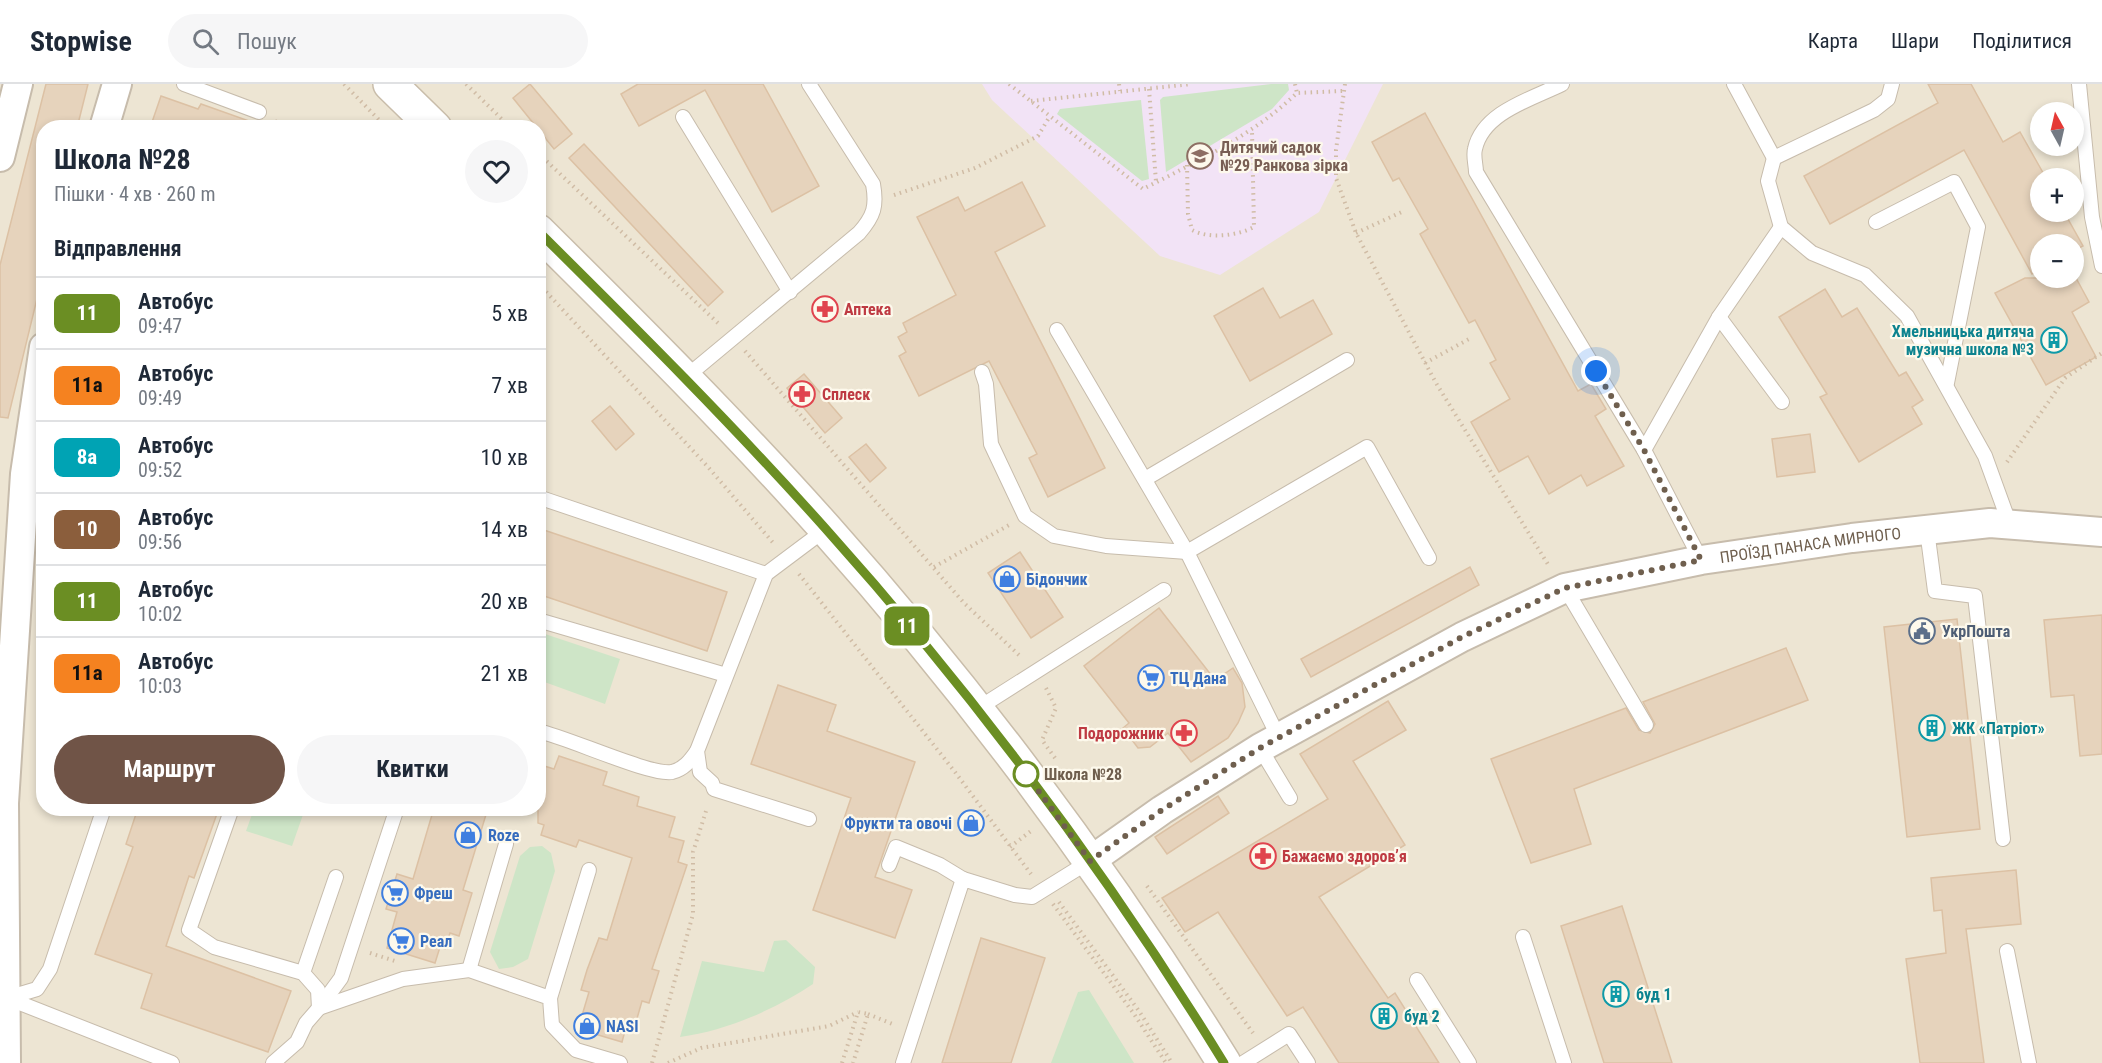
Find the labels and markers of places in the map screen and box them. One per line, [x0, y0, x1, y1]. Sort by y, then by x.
place label: Дитячий садок №29 Ранкова зірка [1220, 138, 1348, 175]
school or university icon: Дитячий садок №29 Ранкова зірка [1185, 141, 1215, 171]
pharmacy icon: Аптека [810, 294, 840, 324]
place label: Аптека [844, 300, 892, 319]
place label: Хмельницька дитяча музична школа №3 [1892, 322, 2034, 359]
building icon: Хмельницька дитяча музична школа №3 [2039, 325, 2069, 355]
pharmacy icon: Сплеск [787, 379, 817, 409]
place label: Сплеск [822, 385, 870, 404]
shop icon: Бідончик [992, 564, 1022, 594]
place label: Бідончик [1026, 570, 1088, 589]
public building icon: УкрПошта [1907, 616, 1937, 646]
place label: УкрПошта [1942, 622, 2011, 641]
supermarket icon: ТЦ Дана [1136, 663, 1166, 693]
place label: ТЦ Дана [1170, 669, 1227, 688]
building icon: ЖК «Патріот» [1917, 713, 1947, 743]
pharmacy icon: Подорожник [1169, 718, 1199, 748]
place label: ЖК «Патріот» [1952, 719, 2045, 738]
place label: Подорожник [1078, 724, 1164, 743]
marker: Школа №28 [1013, 761, 1039, 787]
place label: Школа №28 [1044, 765, 1122, 784]
shop icon: Фрукти та овочі [956, 808, 986, 838]
place label: Фрукти та овочі [844, 814, 952, 833]
shop icon: Roze [453, 820, 483, 850]
place label: Roze [488, 826, 520, 845]
pharmacy icon: Бажаємо здоровʼя [1248, 841, 1278, 871]
place label: Бажаємо здоровʼя [1282, 847, 1407, 866]
supermarket icon: Фреш [380, 878, 410, 908]
place label: Фреш [414, 884, 453, 903]
supermarket icon: Реал [386, 926, 416, 956]
place label: Реал [420, 932, 452, 951]
building icon: буд 1 [1601, 979, 1631, 1009]
place label: буд 1 [1636, 985, 1672, 1004]
building icon: буд 2 [1369, 1001, 1399, 1031]
place label: буд 2 [1404, 1007, 1440, 1026]
shop icon: NASI [572, 1011, 602, 1041]
place label: NASI [606, 1017, 638, 1036]

